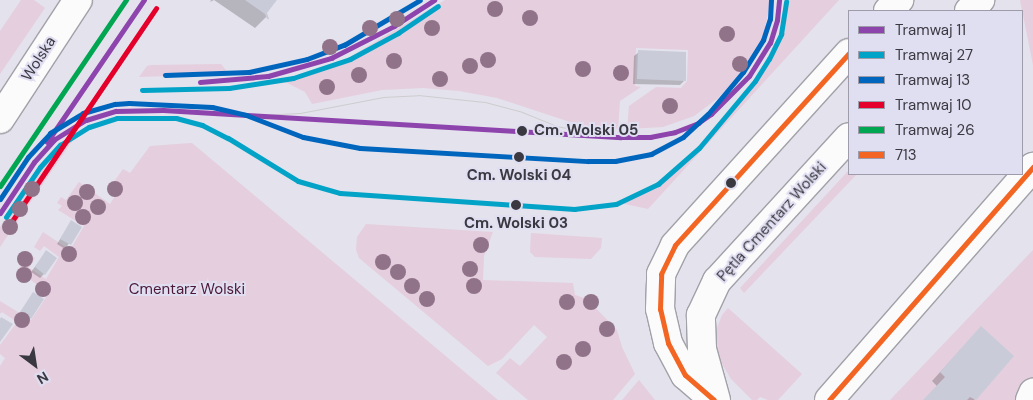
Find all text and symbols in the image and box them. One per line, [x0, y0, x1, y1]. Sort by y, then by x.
legend [848, 10, 1023, 175]
text: Tramwaj 11 [895, 20, 966, 40]
street label: Wolska [18, 33, 60, 85]
text: Tramwaj 27 [895, 45, 973, 65]
text: Tramwaj 13 [895, 70, 970, 90]
text: Tramwaj 10 [895, 95, 972, 115]
text: Tramwaj 26 [895, 120, 975, 140]
place label: Cm. Wolski 05 [534, 122, 638, 140]
marker: Cm. Wolski 05 [514, 123, 530, 139]
text: 713 [895, 145, 917, 165]
marker: Cm. Wolski 04 [511, 149, 527, 165]
street label: Pętla Cmentarz Wolski [714, 159, 830, 285]
place label: Cm. Wolski 04 [467, 167, 571, 185]
unlabelled marker [726, 178, 736, 188]
marker: Cm. Wolski 03 [508, 197, 524, 213]
place label: Cm. Wolski 03 [464, 215, 568, 233]
park label: Cmentarz Wolski [129, 281, 245, 299]
north arrow [10, 340, 60, 390]
text: N [34, 368, 52, 388]

